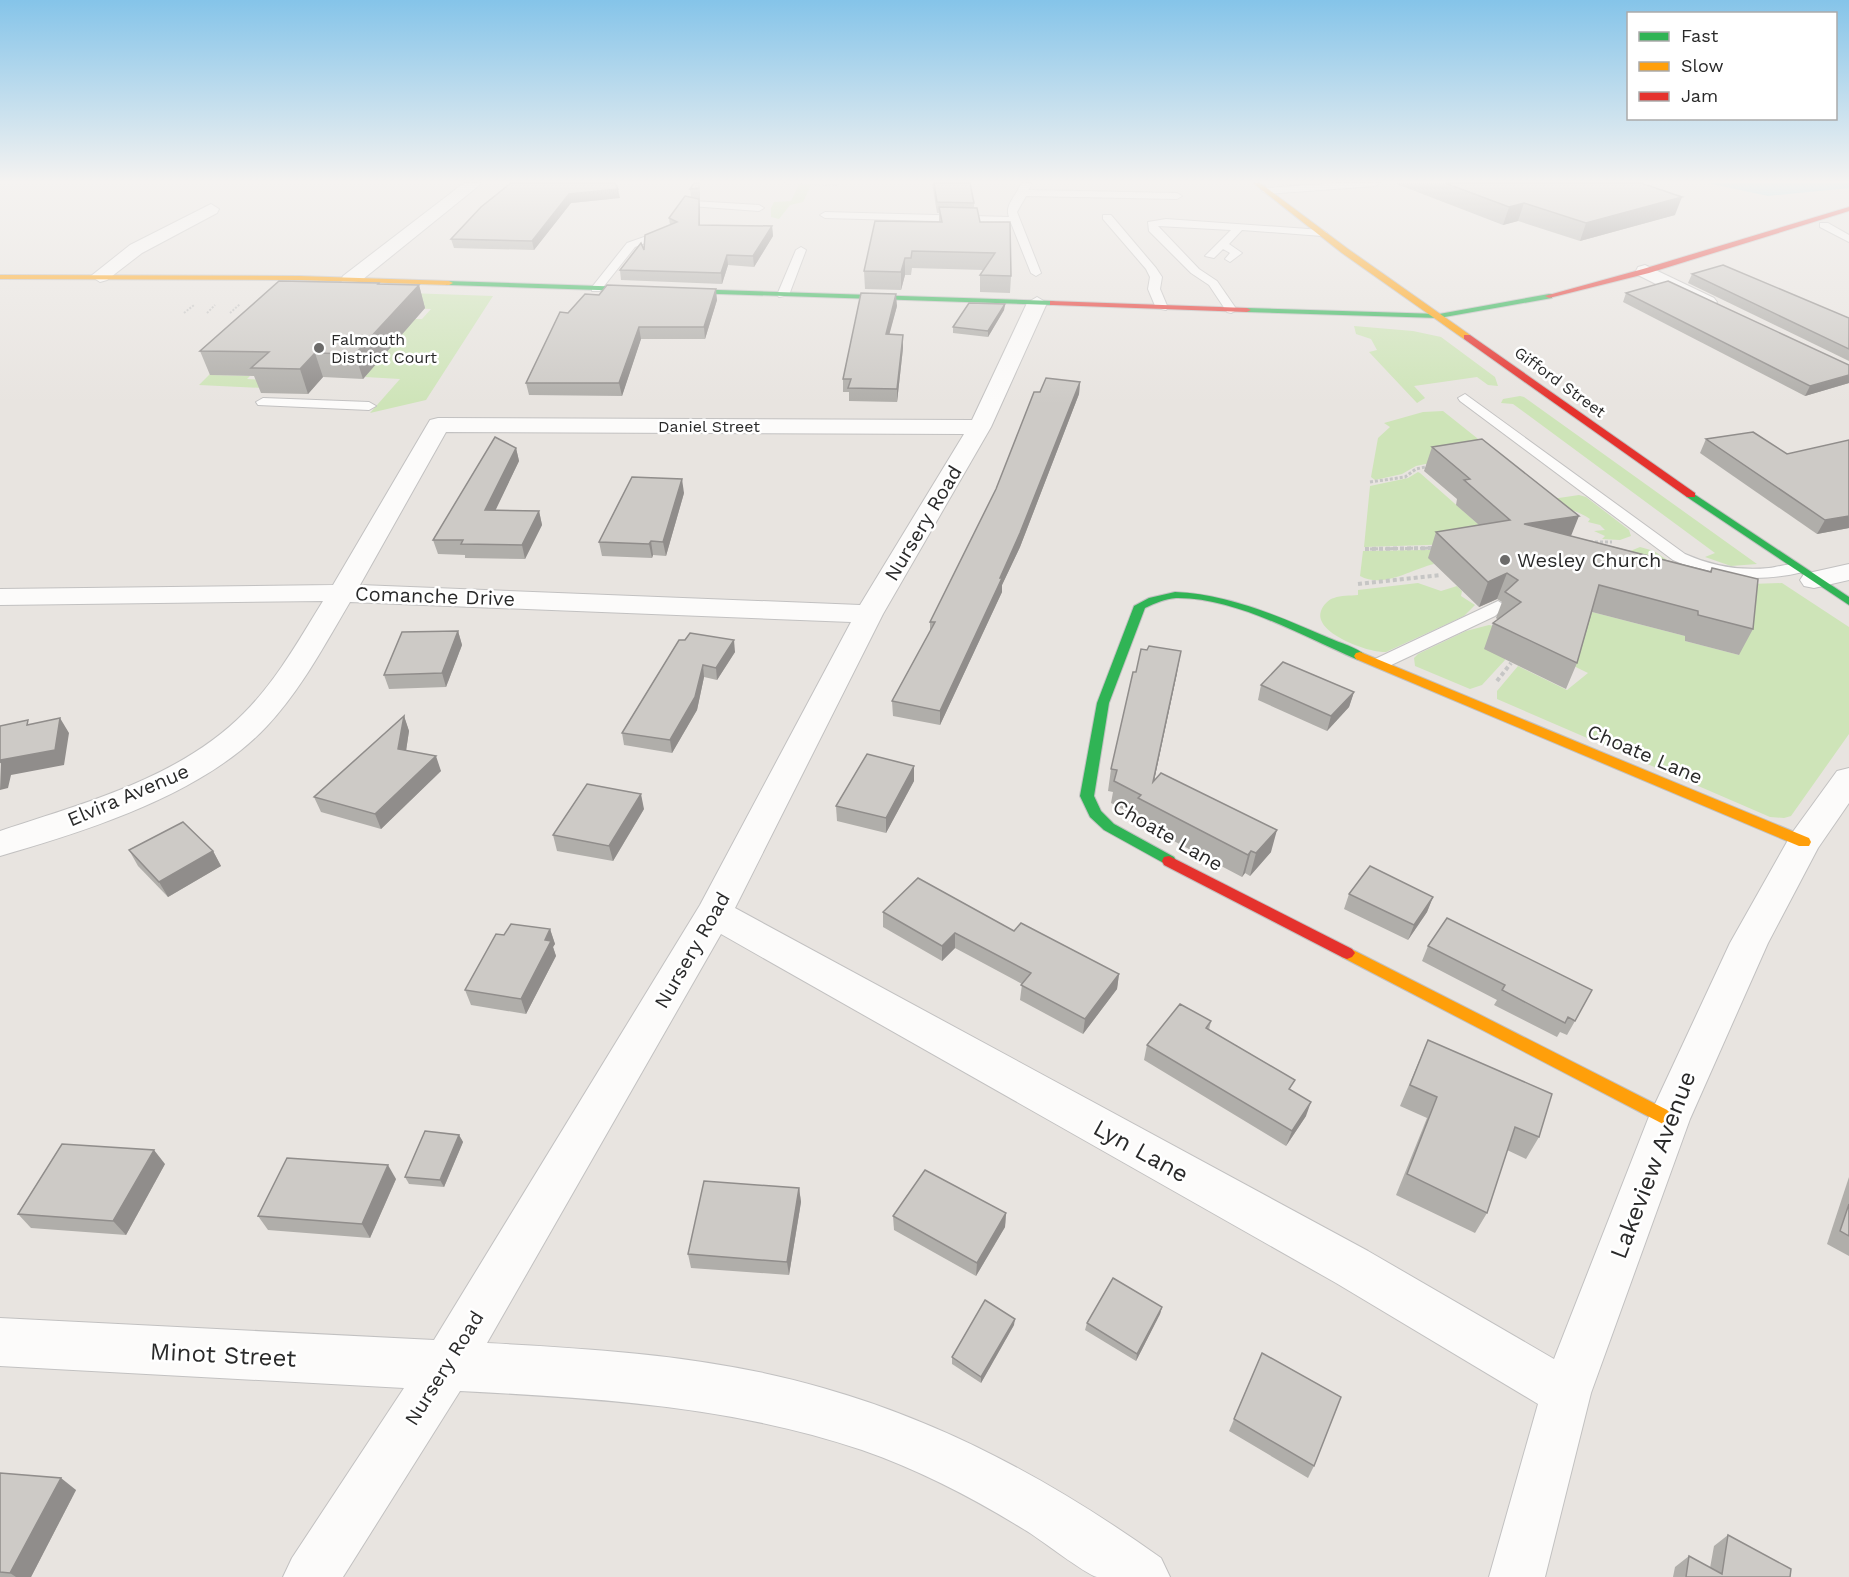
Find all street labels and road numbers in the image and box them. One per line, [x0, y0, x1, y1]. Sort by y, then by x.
street label: Gifford Street [1511, 343, 1609, 422]
street label: Daniel Street [658, 417, 760, 436]
street label: Nursery Road [879, 461, 967, 585]
street label: Comanche Drive [355, 581, 515, 611]
street label: Choate Lane [1584, 719, 1706, 789]
street label: Elvira Avenue [64, 759, 192, 831]
street label: Choate Lane [1109, 794, 1227, 876]
street label: Nursery Road [649, 888, 735, 1012]
street label: Lakeview Avenue [1604, 1067, 1702, 1263]
street label: Lyn Lane [1089, 1113, 1193, 1189]
street label: Nursery Road [399, 1306, 489, 1430]
street label: Minot Street [149, 1337, 297, 1373]

